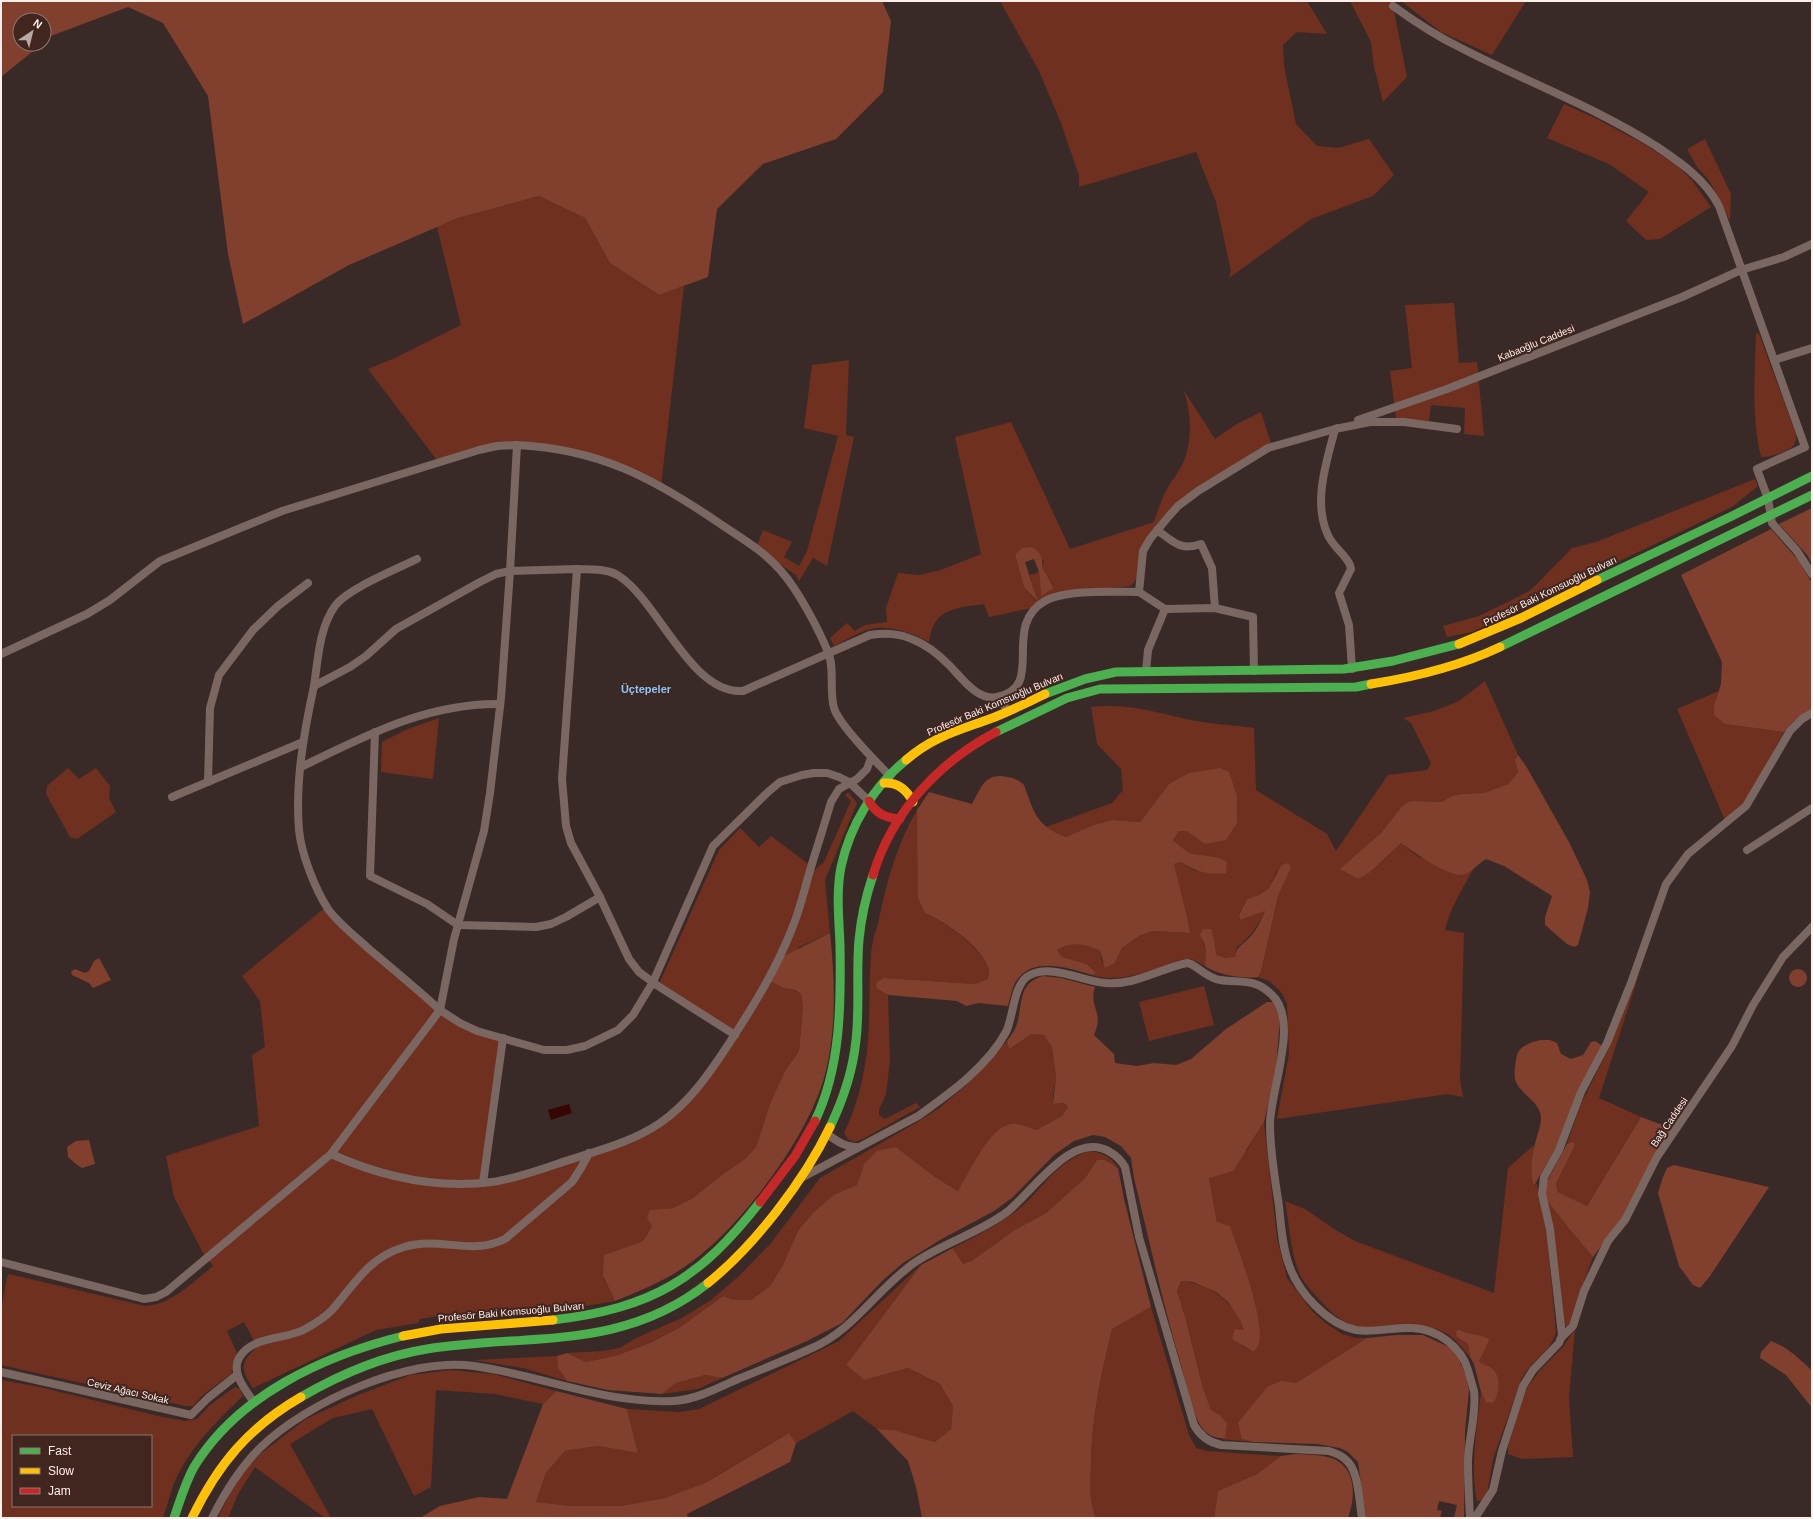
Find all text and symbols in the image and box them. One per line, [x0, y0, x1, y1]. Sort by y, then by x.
north arrow [12, 12, 52, 52]
text: N [31, 17, 44, 31]
street label: Kabaoğlu Caddesi [1496, 323, 1576, 363]
street label: Profesör Baki Komsuoğlu Bulvarı [1482, 554, 1618, 628]
street label: Profesör Baki Komsuoğlu Bulvarı [925, 670, 1065, 738]
district label: Üçtepeler [621, 683, 672, 695]
street label: Bağ Caddesi [1648, 1095, 1690, 1149]
street label: Profesör Baki Komsuoğlu Bulvarı [437, 1300, 585, 1324]
street label: Ceviz Ağacı Sokak [86, 1376, 171, 1406]
legend [12, 1435, 152, 1507]
text: Fast [48, 1444, 72, 1458]
text: Slow [48, 1464, 74, 1478]
text: Jam [48, 1484, 71, 1498]

